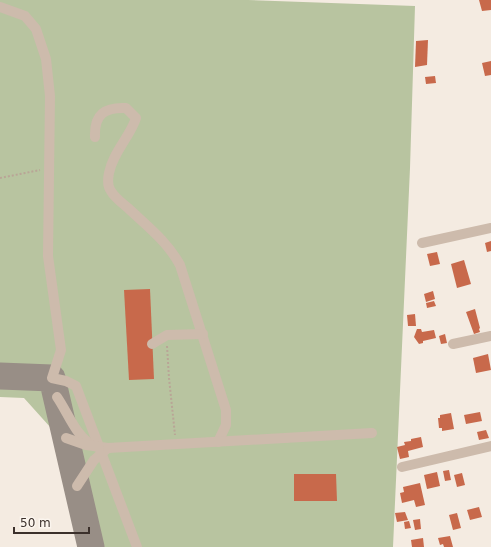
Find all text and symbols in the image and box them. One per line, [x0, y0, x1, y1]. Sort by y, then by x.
scale bar [14, 509, 89, 535]
text: 50 m [20, 516, 51, 530]

